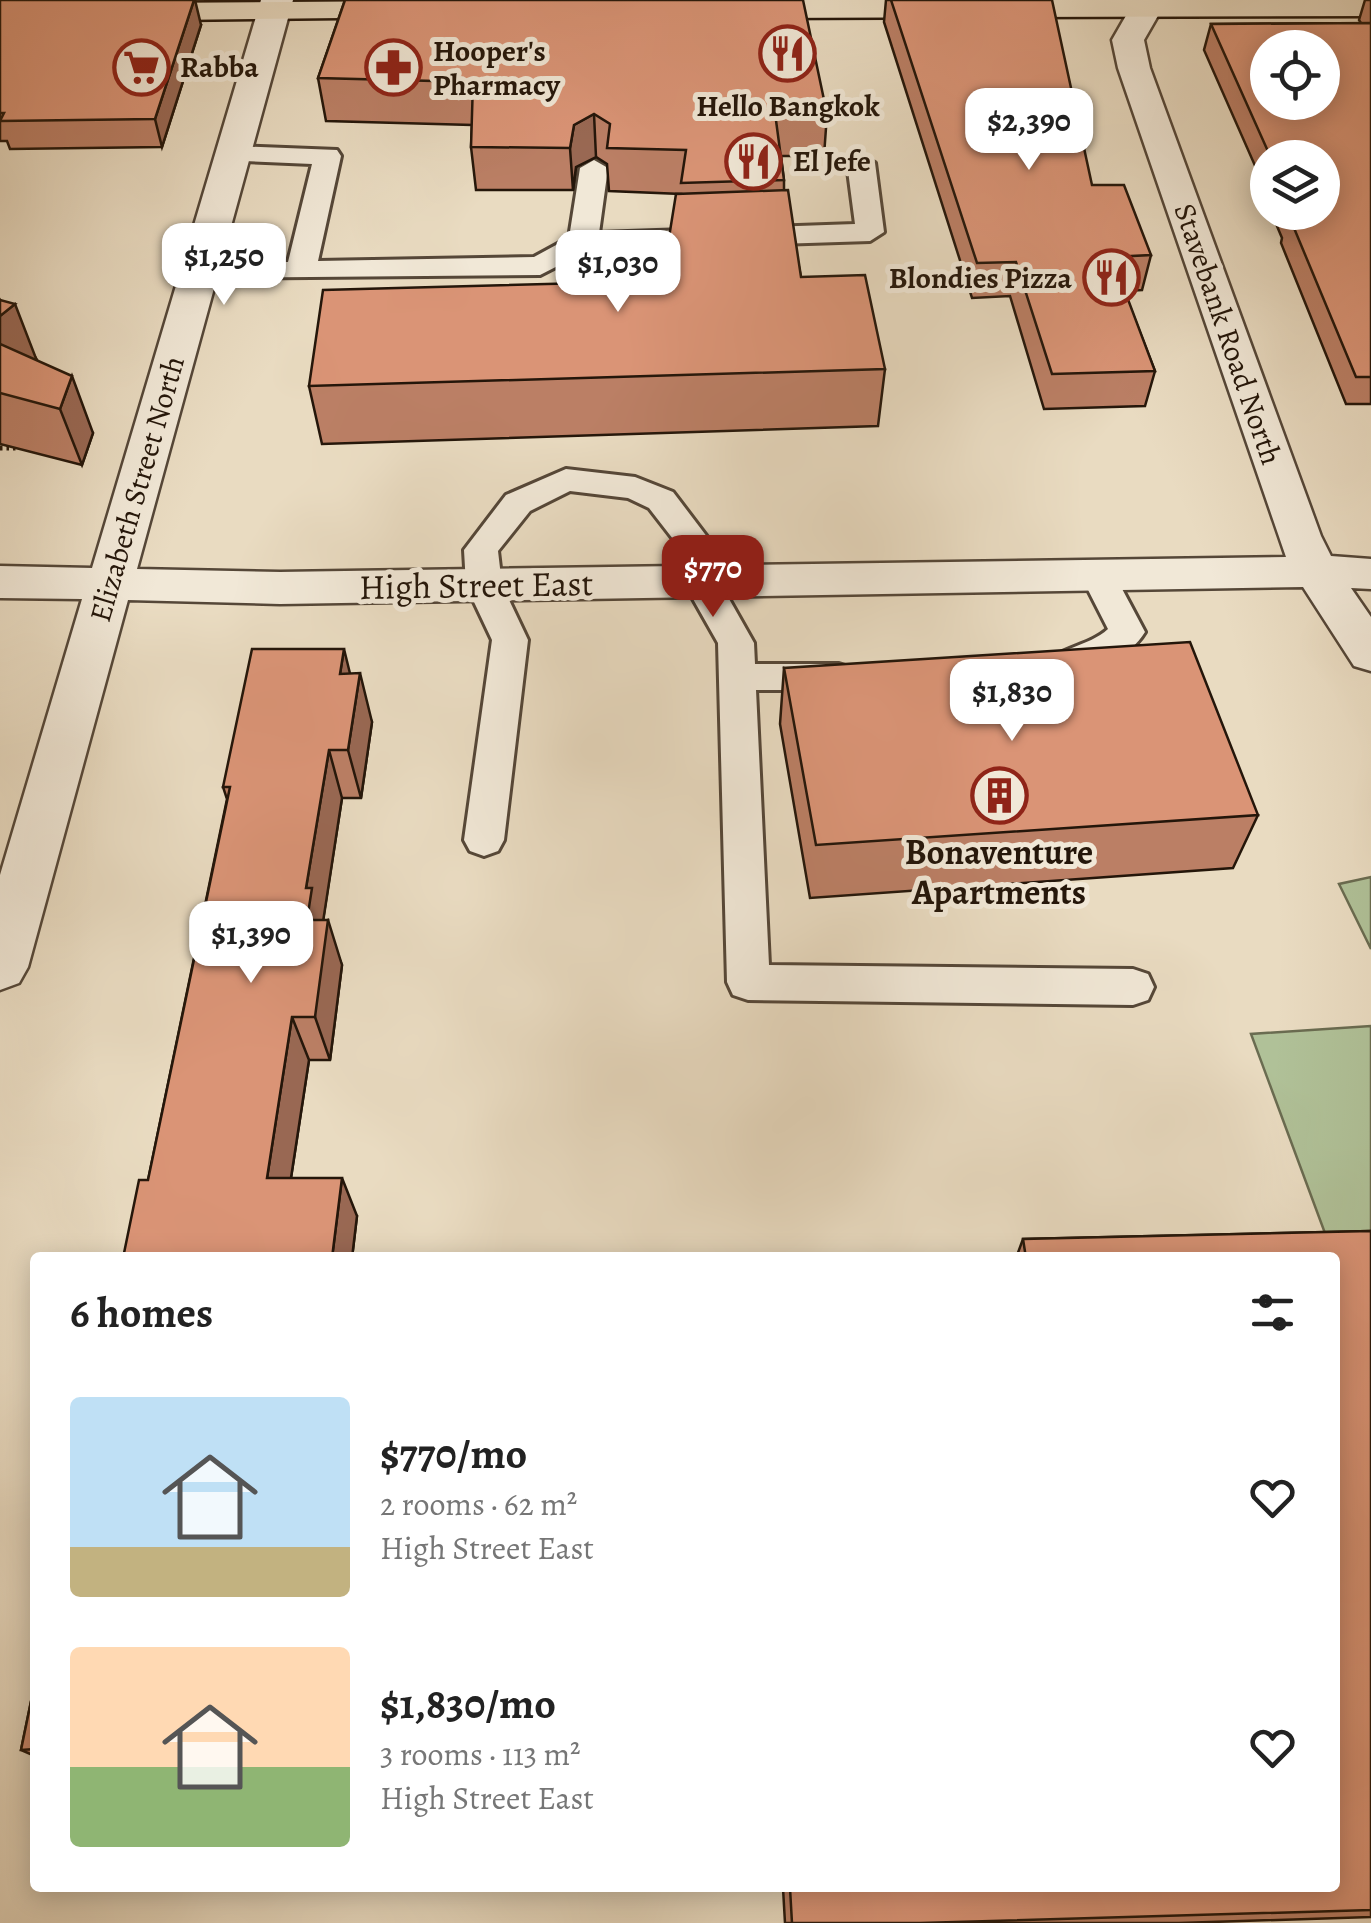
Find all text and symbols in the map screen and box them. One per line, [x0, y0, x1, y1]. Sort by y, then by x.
restaurant icon: Hello Bangkok [758, 24, 818, 84]
map controls [1250, 30, 1340, 230]
button: locate [1250, 30, 1340, 120]
place label: Hooper's Pharmacy [433, 31, 561, 105]
supermarket icon: Rabba [111, 37, 171, 97]
pharmacy icon: Hooper's Pharmacy [364, 38, 424, 98]
place label: Rabba [180, 47, 259, 87]
place label: Hello Bangkok [696, 86, 880, 126]
pin: $2,390 [948, 88, 1110, 173]
text: $2,390 [987, 98, 1071, 142]
restaurant icon: El Jefe [724, 131, 784, 191]
button: layers [1250, 140, 1340, 230]
place label: El Jefe [793, 141, 871, 181]
street label: Stavebank Road North [1165, 198, 1291, 470]
pin: $1,250 [143, 223, 305, 308]
pin: $1,030 [537, 230, 699, 315]
text: $1,250 [184, 233, 264, 277]
text: $1,030 [578, 240, 658, 284]
restaurant icon: Blondies Pizza [1081, 248, 1141, 308]
place label: Blondies Pizza [889, 258, 1073, 298]
street label: Elizabeth Street North [80, 351, 194, 627]
pin: $770 [654, 535, 772, 620]
text: $770 [684, 545, 742, 589]
street label: High Street East [359, 559, 593, 611]
pin: $1,830 [931, 659, 1093, 744]
text: $1,830 [972, 669, 1052, 713]
building icon: Bonaventure Apartments [969, 766, 1029, 826]
place label: Bonaventure Apartments [905, 828, 1093, 916]
pin: $1,390 [170, 901, 332, 986]
text: $1,390 [211, 911, 291, 955]
text: 6 homes [70, 1284, 213, 1341]
icon: filters [1245, 1285, 1300, 1340]
text: $770/mo [380, 1425, 527, 1482]
icon: home [150, 1437, 270, 1557]
icon: heart [1245, 1470, 1300, 1525]
text: 2 rooms · 62 m² [380, 1482, 577, 1526]
text: High Street East [380, 1526, 594, 1570]
text: $1,830/mo [380, 1675, 556, 1732]
icon: home [150, 1687, 270, 1807]
icon: heart [1245, 1720, 1300, 1775]
text: 3 rooms · 113 m² [380, 1732, 581, 1776]
text: High Street East [380, 1776, 594, 1820]

